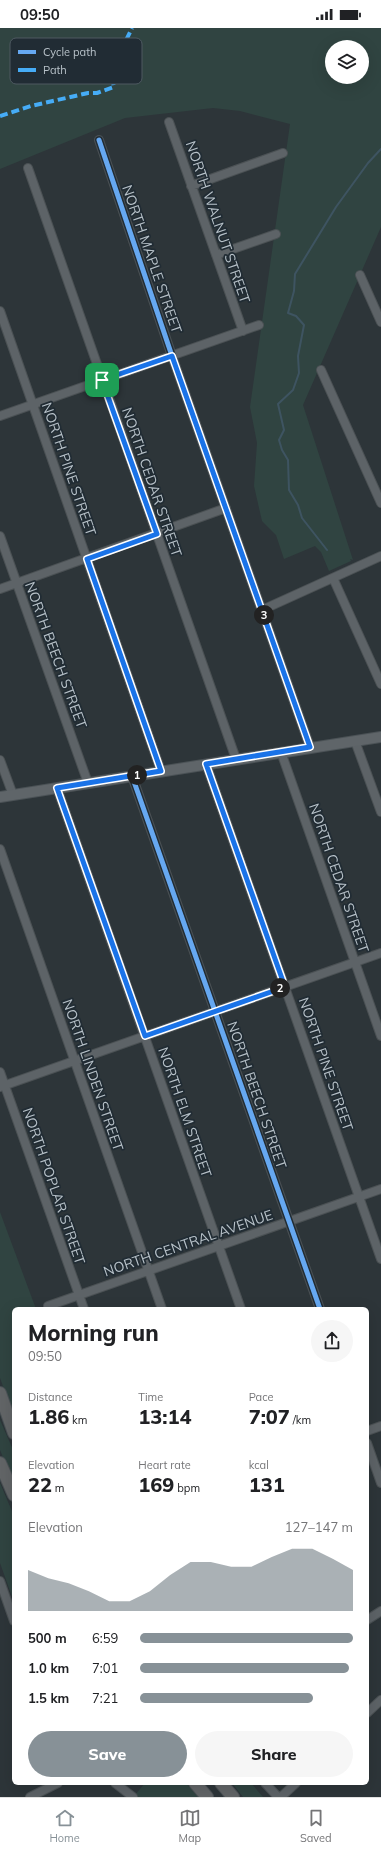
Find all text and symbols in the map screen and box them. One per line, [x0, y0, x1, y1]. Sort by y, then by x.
text: 09:50 [20, 5, 60, 24]
legend [10, 38, 142, 84]
map controls [325, 40, 369, 84]
button: layers [325, 40, 369, 84]
text: Cycle path [43, 45, 96, 59]
text: Path [43, 63, 67, 77]
street label: NORTH WALNUT STREET [182, 139, 254, 306]
street label: NORTH MAPLE STREET [118, 182, 186, 336]
pin [85, 363, 119, 397]
icon: arrive [91, 369, 113, 391]
street label: NORTH PINE STREET [38, 400, 100, 539]
street label: NORTH CEDAR STREET [118, 405, 186, 559]
street label: NORTH BEECH STREET [21, 579, 91, 731]
pin: 3 [254, 605, 274, 625]
text: 3 [261, 608, 267, 622]
pin: 1 [127, 765, 147, 785]
text: 1 [134, 768, 140, 782]
street label: NORTH CEDAR STREET [305, 801, 373, 955]
pin: 2 [270, 978, 290, 998]
text: 2 [277, 981, 283, 995]
street label: NORTH PINE STREET [295, 995, 357, 1134]
street label: NORTH LINDEN STREET [59, 997, 128, 1154]
street label: NORTH BEECH STREET [223, 1019, 291, 1172]
street label: NORTH ELM STREET [154, 1045, 216, 1180]
street label: NORTH POPLAR STREET [19, 1105, 90, 1267]
street label: NORTH CENTRAL AVENUE [101, 1206, 275, 1280]
text: Morning run [28, 1319, 159, 1347]
button: share [311, 1320, 353, 1362]
text: 09:50 [28, 1348, 62, 1364]
text: Distance [28, 1390, 72, 1404]
text: Time [138, 1390, 163, 1404]
text: Pace [249, 1390, 273, 1404]
text: 1.86 [28, 1404, 69, 1429]
text: 13:14 [138, 1404, 192, 1429]
text: 7:07 [249, 1404, 290, 1429]
text: km [69, 1413, 87, 1427]
text: /km [290, 1413, 311, 1427]
text: Elevation [28, 1458, 75, 1472]
text: Heart rate [138, 1458, 191, 1472]
text: kcal [249, 1458, 269, 1472]
text: 22 [28, 1472, 52, 1497]
text: 169 [138, 1472, 174, 1497]
text: 131 [249, 1472, 285, 1497]
text: m [52, 1481, 65, 1495]
text: bpm [174, 1481, 200, 1495]
text: Elevation [28, 1519, 83, 1535]
text: 127–147 m [285, 1519, 353, 1535]
text: 500 m [28, 1630, 67, 1646]
text: 6:59 [92, 1630, 118, 1646]
text: 1.0 km [28, 1660, 69, 1676]
text: 7:01 [92, 1660, 118, 1676]
text: 1.5 km [28, 1690, 69, 1706]
text: 7:21 [92, 1690, 118, 1706]
button: Save [28, 1731, 187, 1777]
button: Share [195, 1731, 353, 1777]
tab: Home [49, 1807, 80, 1845]
tab: Map [178, 1807, 201, 1845]
tab: Saved [300, 1807, 332, 1845]

